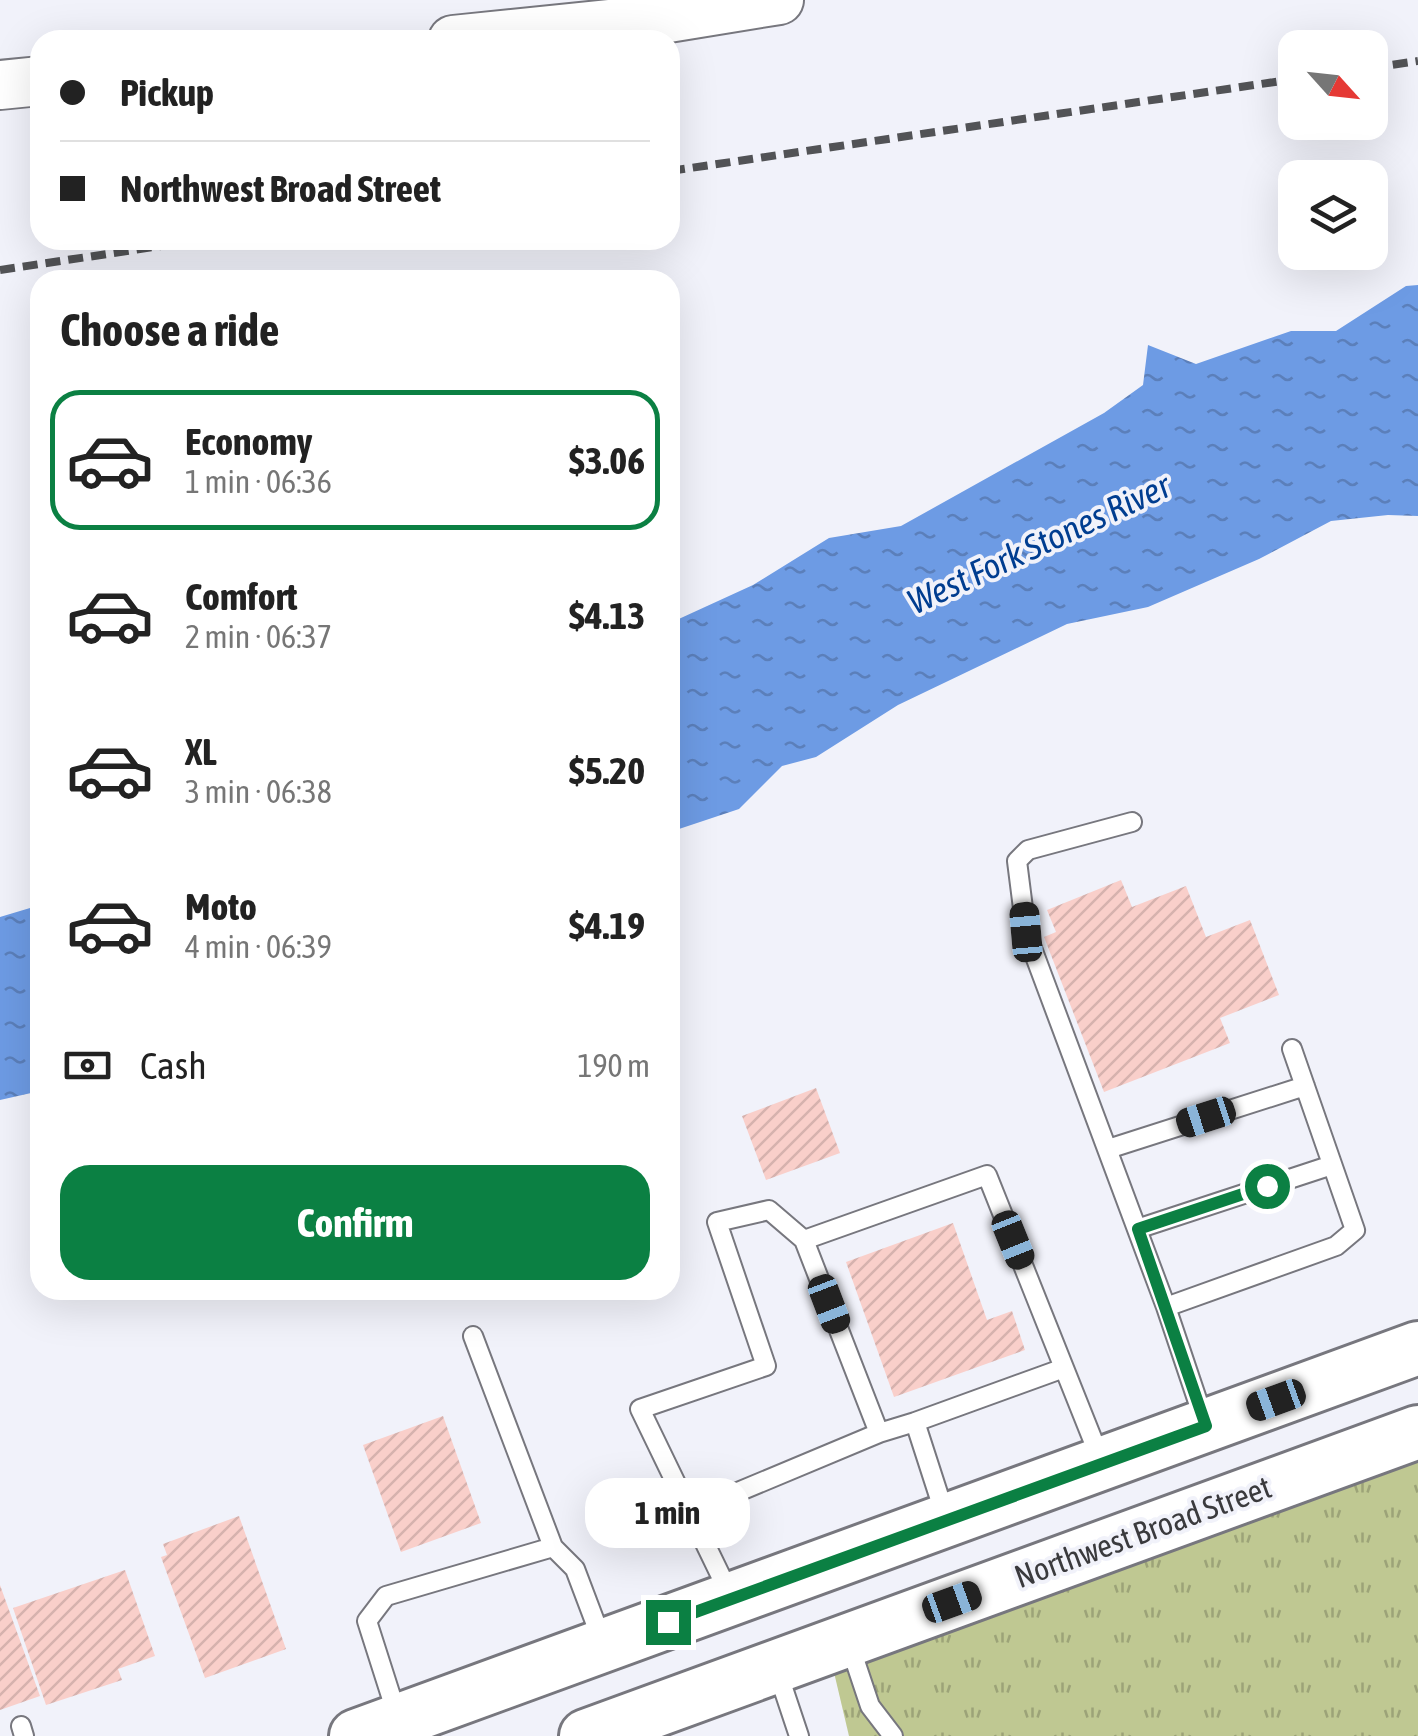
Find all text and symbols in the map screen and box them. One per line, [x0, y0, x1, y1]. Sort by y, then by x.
north arrow [1278, 30, 1388, 140]
map controls [1278, 30, 1388, 270]
text: Pickup [120, 71, 214, 114]
button: layers [1278, 160, 1388, 270]
text: Northwest Broad Street [120, 167, 441, 210]
text: Choose a ride [60, 304, 279, 356]
icon: car [65, 415, 155, 505]
text: Economy [185, 420, 312, 463]
text: $3.06 [569, 439, 645, 482]
text: 1 min · 06:36 [185, 463, 332, 500]
water label: West Fork Stones River [901, 464, 1177, 621]
icon: car [65, 570, 155, 660]
text: Comfort [185, 575, 297, 618]
text: $4.13 [569, 594, 645, 637]
text: 2 min · 06:37 [185, 618, 332, 655]
icon: car [65, 725, 155, 815]
text: XL [185, 730, 217, 773]
text: $5.20 [569, 749, 645, 792]
text: 3 min · 06:38 [185, 773, 332, 810]
icon: car [65, 880, 155, 970]
text: Moto [185, 885, 257, 928]
car [1008, 901, 1044, 963]
text: $4.19 [569, 904, 645, 947]
text: 4 min · 06:39 [185, 928, 332, 965]
icon: cash [60, 1038, 115, 1093]
text: Cash [140, 1044, 207, 1087]
text: 190 m [577, 1047, 650, 1084]
car [1173, 1093, 1239, 1141]
route start [1245, 1164, 1290, 1209]
button: Confirm [60, 1165, 650, 1280]
car [988, 1207, 1038, 1273]
car [804, 1271, 854, 1337]
car [1243, 1376, 1309, 1424]
street label: Northwest Broad Street [1010, 1468, 1276, 1595]
callout: 1 min [586, 1477, 750, 1547]
text: 1 min [635, 1494, 700, 1531]
car [919, 1578, 985, 1626]
route end [646, 1600, 691, 1645]

